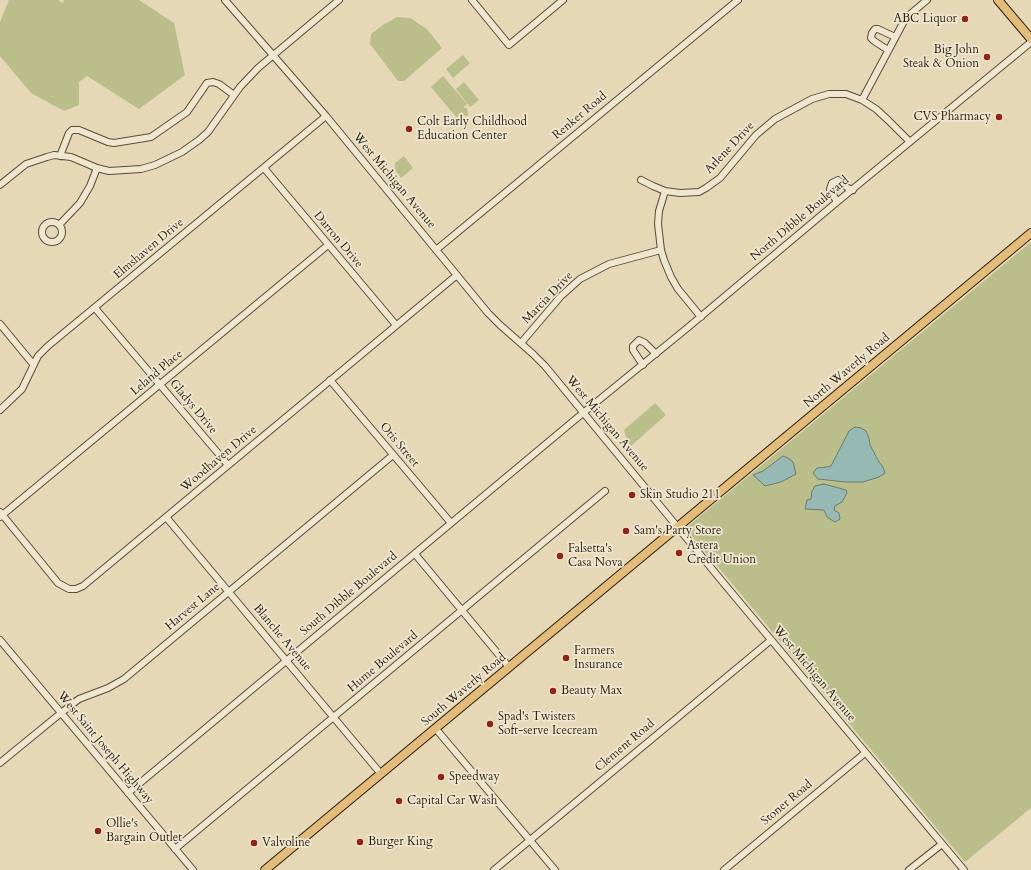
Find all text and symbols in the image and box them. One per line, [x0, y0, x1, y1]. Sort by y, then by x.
place label: ABC Liquor [893, 12, 957, 26]
marker: ABC Liquor [960, 14, 970, 24]
place label: Big John Steak & Onion [903, 43, 979, 71]
marker: Big John Steak & Onion [982, 52, 992, 62]
street label: Renker Road [550, 89, 610, 143]
place label: CVS Pharmacy [913, 110, 991, 124]
marker: CVS Pharmacy [994, 112, 1004, 122]
place label: Colt Early Childhood Education Center [417, 115, 527, 143]
street label: Arlene Drive [702, 119, 758, 177]
marker: Colt Early Childhood Education Center [404, 124, 414, 134]
street label: West Michigan Avenue [350, 130, 438, 232]
street label: North Dibble Boulevard [748, 174, 852, 264]
street label: Darron Drive [310, 209, 366, 271]
street label: Elmshaven Drive [111, 216, 187, 282]
street label: Marcia Drive [520, 269, 576, 327]
street label: North Waverly Road [801, 331, 893, 411]
street label: Leland Place [128, 347, 186, 399]
street label: West Michigan Avenue [563, 373, 651, 475]
street label: Gladys Drive [166, 377, 220, 437]
street label: Otis Street [376, 420, 422, 470]
street label: Woodhaven Drive [178, 423, 260, 495]
place label: Skin Studio 211 [640, 488, 720, 502]
marker: Skin Studio 211 [627, 490, 637, 500]
place label: Sam's Party Store [634, 524, 721, 538]
marker: Sam's Party Store [621, 526, 631, 536]
place label: Astera Credit Union [687, 539, 756, 567]
place label: Falsetta's Casa Nova [568, 542, 623, 570]
marker: Astera Credit Union [674, 548, 684, 558]
street label: South Dibble Boulevard [298, 549, 400, 639]
marker: Falsetta's Casa Nova [555, 551, 565, 561]
street label: Harvest Lane [163, 580, 223, 634]
street label: Blanche Avenue [250, 602, 314, 674]
street label: West Michigan Avenue [770, 623, 858, 725]
street label: Hume Boulevard [345, 628, 421, 696]
place label: Farmers Insurance [574, 644, 623, 672]
street label: South Waverly Road [419, 650, 509, 730]
marker: Farmers Insurance [561, 653, 571, 663]
place label: Beauty Max [561, 684, 622, 698]
marker: Beauty Max [548, 686, 558, 696]
street label: West Saint Joseph Highway [54, 689, 156, 807]
place label: Spad's Twisters Soft-serve Icecream [498, 710, 598, 738]
street label: Clement Road [592, 717, 658, 775]
marker: Spad's Twisters Soft-serve Icecream [485, 719, 495, 729]
place label: Speedway [449, 770, 500, 784]
marker: Speedway [436, 772, 446, 782]
street label: Stoner Road [758, 777, 816, 829]
place label: Capital Car Wash [407, 794, 497, 808]
marker: Capital Car Wash [394, 796, 404, 806]
place label: Ollie's Bargain Outlet [106, 817, 182, 845]
marker: Ollie's Bargain Outlet [93, 826, 103, 836]
place label: Burger King [368, 835, 433, 849]
place label: Valvoline [262, 836, 310, 850]
marker: Burger King [355, 837, 365, 847]
marker: Valvoline [249, 838, 259, 848]

